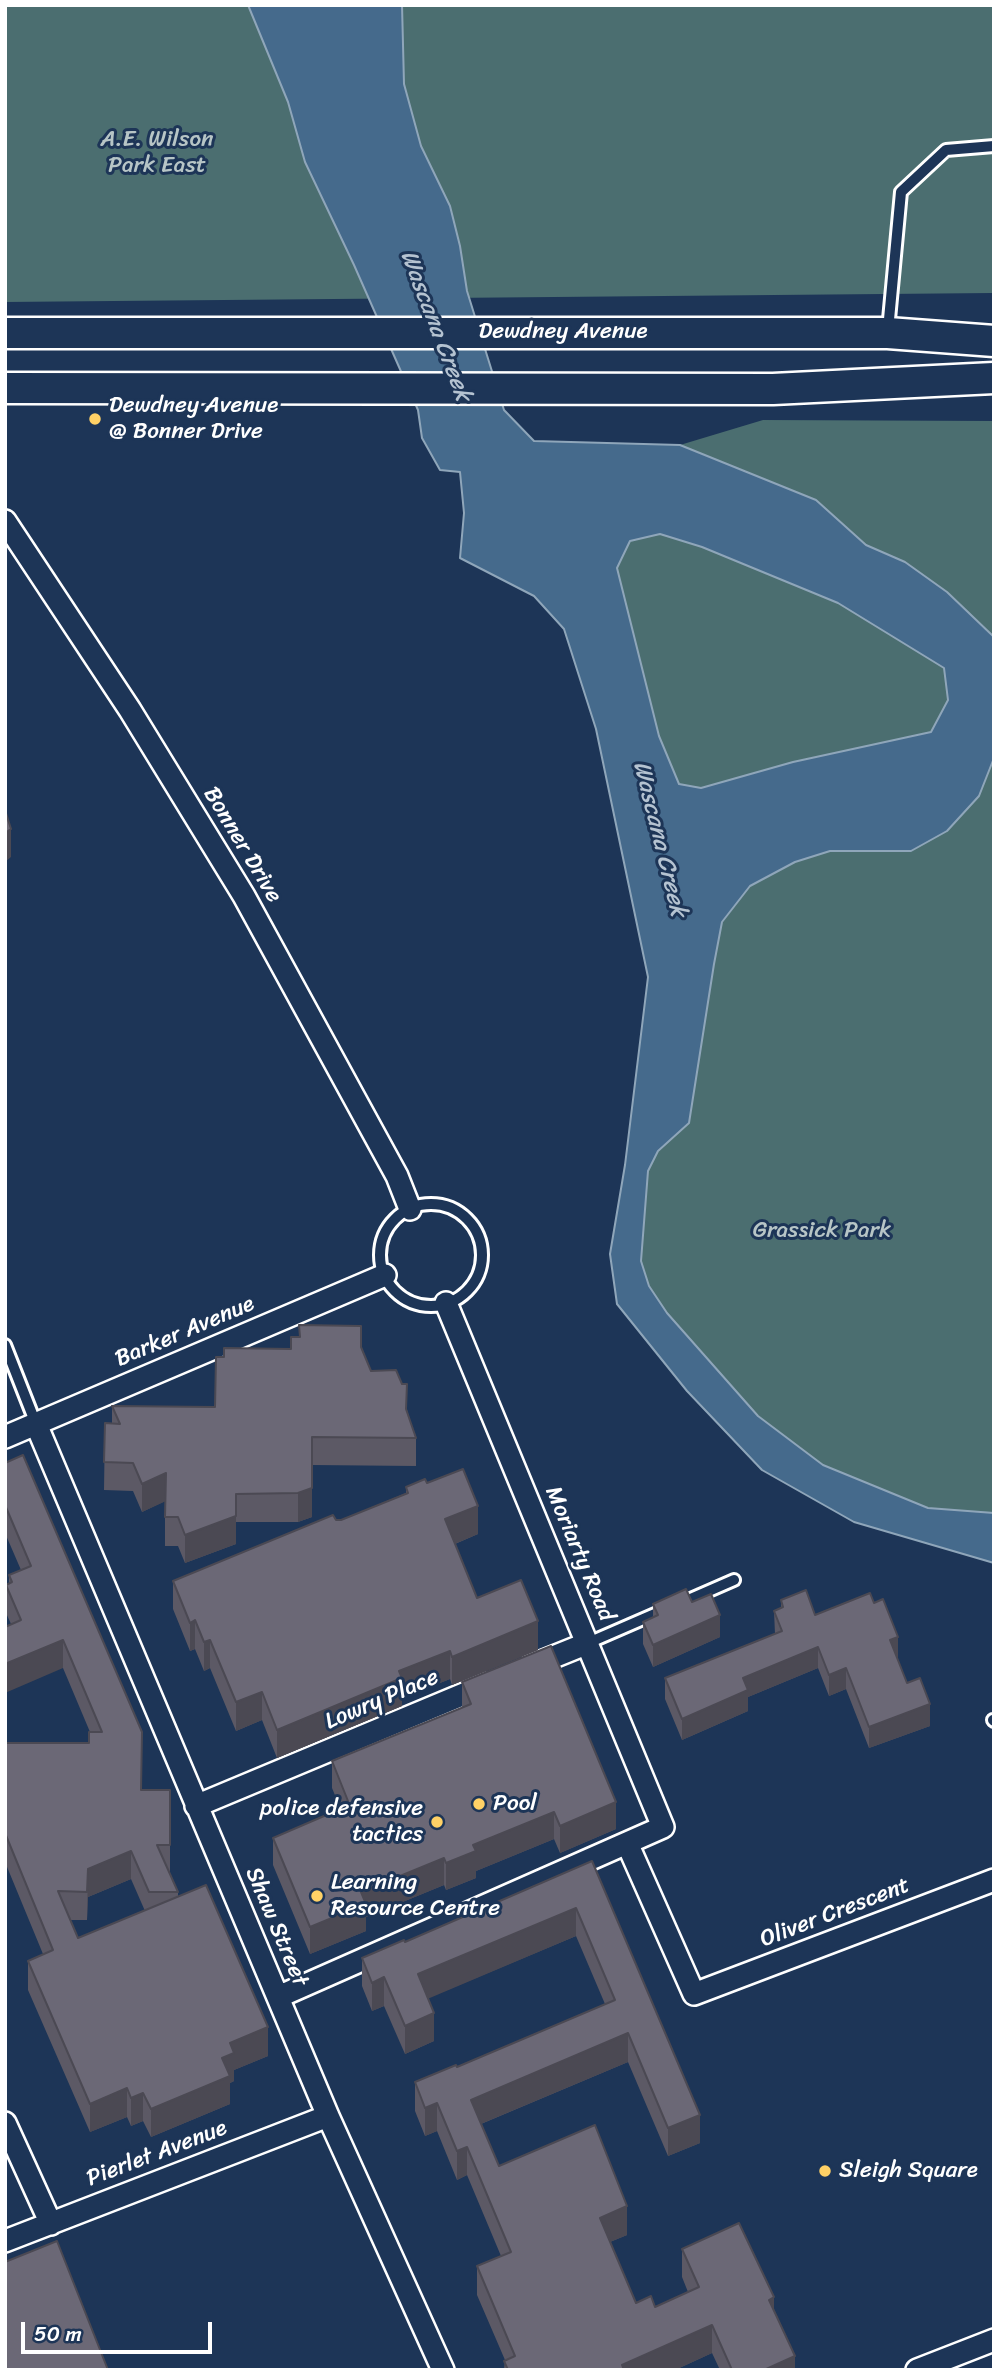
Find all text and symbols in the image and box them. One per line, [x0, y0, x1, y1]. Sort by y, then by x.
park label: A.E. Wilson Park East [100, 126, 214, 180]
water label: Wascana Creek [393, 247, 477, 405]
street label: Dewdney Avenue [478, 318, 648, 346]
place label: Dewdney Avenue @ Bonner Drive [109, 392, 278, 446]
marker: Dewdney Avenue @ Bonner Drive [87, 411, 103, 427]
water label: Wascana Creek [626, 758, 692, 920]
street label: Bonner Drive [197, 782, 287, 908]
park label: Grassick Park [753, 1217, 891, 1245]
street label: Barker Avenue [111, 1290, 259, 1374]
street label: Moriarty Road [538, 1482, 620, 1626]
street label: Lowry Place [321, 1664, 443, 1736]
place label: Pool [493, 1790, 537, 1818]
place label: police defensive tactics [260, 1795, 423, 1849]
marker: Pool [471, 1796, 487, 1812]
marker: police defensive tactics [429, 1814, 445, 1830]
street label: Shaw Street [239, 1863, 313, 1991]
place label: Learning Resource Centre [331, 1869, 500, 1923]
street label: Oliver Crescent [756, 1872, 914, 1954]
marker: Learning Resource Centre [309, 1888, 325, 1904]
street label: Pierlet Avenue [83, 2115, 231, 2193]
place label: Sleigh Square [839, 2157, 978, 2185]
marker: Sleigh Square [817, 2163, 833, 2179]
scale bar [24, 2308, 215, 2352]
text: 50 m [34, 2315, 82, 2353]

